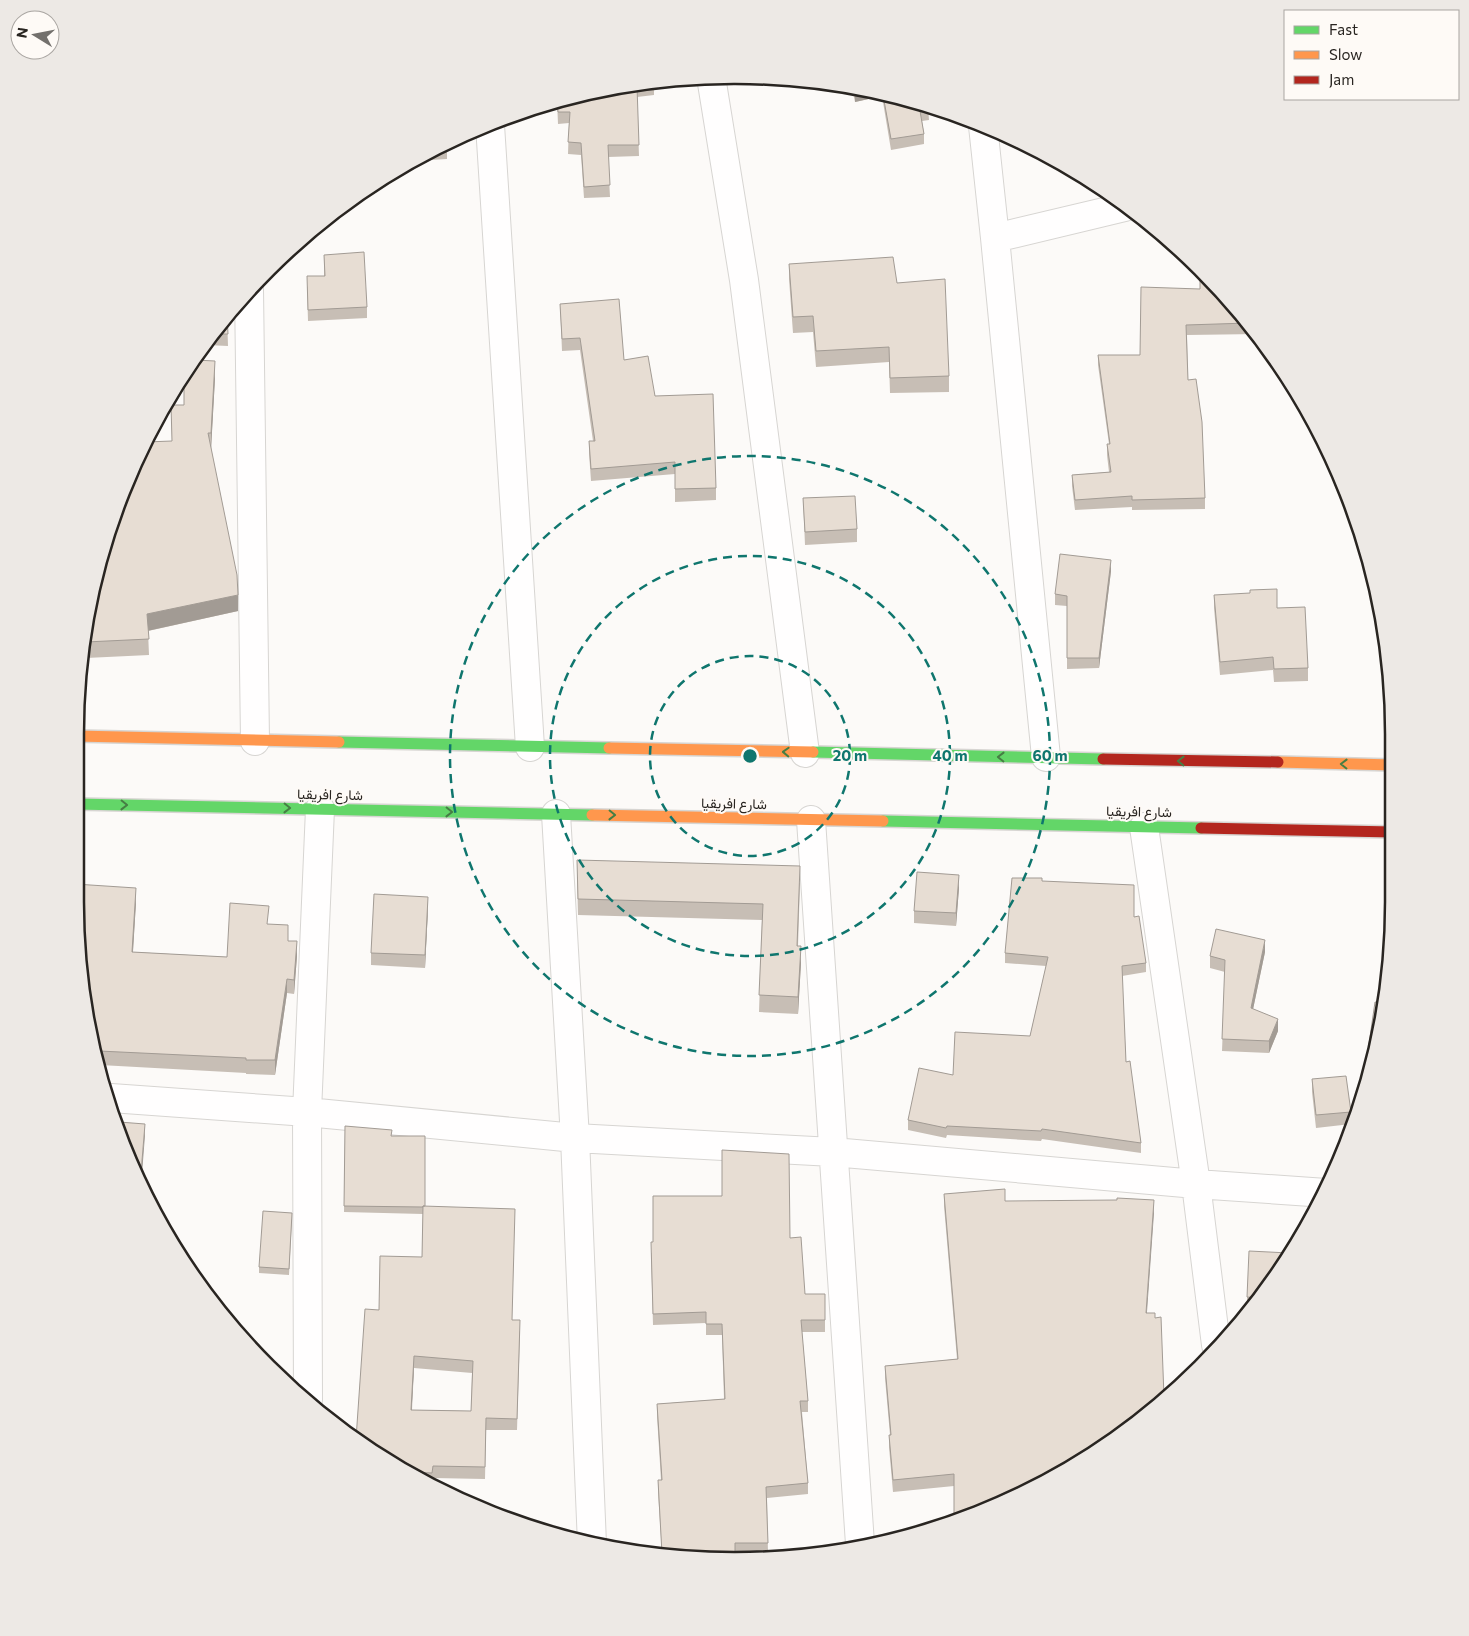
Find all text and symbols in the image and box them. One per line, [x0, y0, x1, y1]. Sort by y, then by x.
north arrow [10, 10, 60, 60]
legend [1284, 10, 1459, 100]
text: Fast [1329, 20, 1358, 38]
text: N [12, 26, 31, 39]
text: Slow [1329, 45, 1362, 63]
text: Jam [1329, 70, 1354, 88]
text: 20 m [833, 746, 867, 764]
text: 40 m [932, 746, 968, 764]
text: 60 m [1032, 746, 1068, 764]
centre of rings [741, 747, 759, 765]
one-way arrow [782, 747, 790, 757]
one-way arrow [997, 751, 1005, 762]
one-way arrow [1177, 756, 1185, 766]
one-way arrow [1340, 759, 1348, 770]
street label: شارع افريقيا [297, 785, 363, 806]
street label: شارع افريقيا [701, 794, 767, 815]
one-way arrow [121, 800, 129, 810]
street label: شارع افريقيا [1106, 802, 1172, 823]
one-way arrow [283, 803, 291, 814]
one-way arrow [446, 807, 454, 817]
one-way arrow [608, 810, 616, 821]

